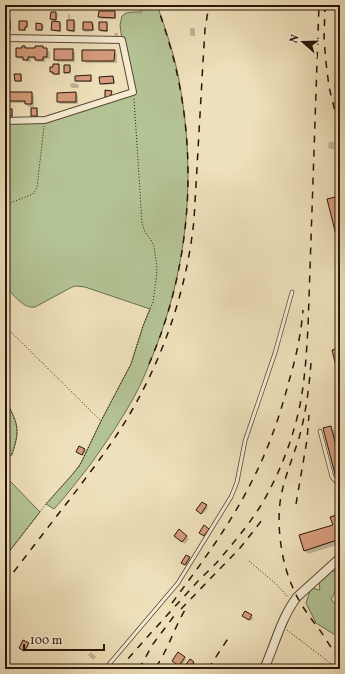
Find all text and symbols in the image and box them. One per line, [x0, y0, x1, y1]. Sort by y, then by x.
north arrow [283, 22, 323, 62]
text: N [287, 33, 303, 45]
scale bar [24, 626, 104, 652]
text: 100 m [30, 633, 63, 649]

